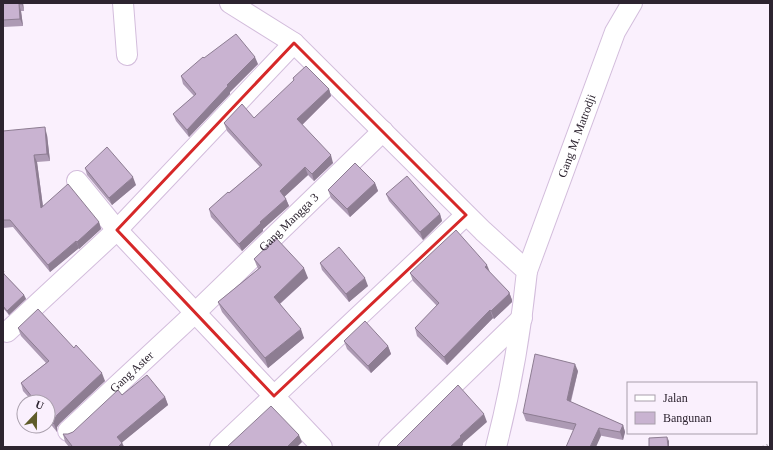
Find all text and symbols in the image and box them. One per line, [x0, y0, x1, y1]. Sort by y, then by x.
street label: Gang M. Matrodji [555, 92, 599, 179]
street label: Gang Mangga 3 [256, 190, 322, 254]
street label: Gang Aster [107, 348, 156, 395]
legend [627, 382, 757, 434]
text: Jalan [663, 391, 688, 405]
north arrow [16, 394, 56, 434]
text: U [34, 398, 46, 412]
text: Bangunan [663, 411, 712, 425]

